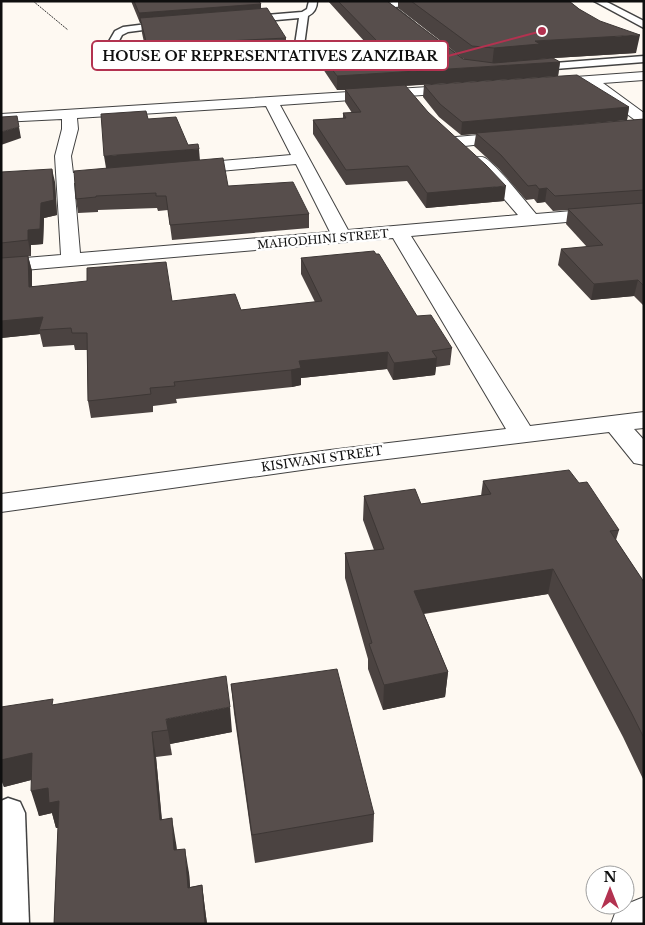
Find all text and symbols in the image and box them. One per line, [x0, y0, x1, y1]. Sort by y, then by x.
callout: HOUSE OF REPRESENTATIVES ZANZIBAR [92, 41, 448, 70]
text: HOUSE OF REPRESENTATIVES ZANZIBAR [102, 47, 438, 65]
street label: MAHODHINI STREET [257, 226, 390, 252]
street label: KISIWANI STREET [260, 442, 384, 474]
north arrow [585, 865, 635, 915]
text: N [603, 868, 617, 886]

